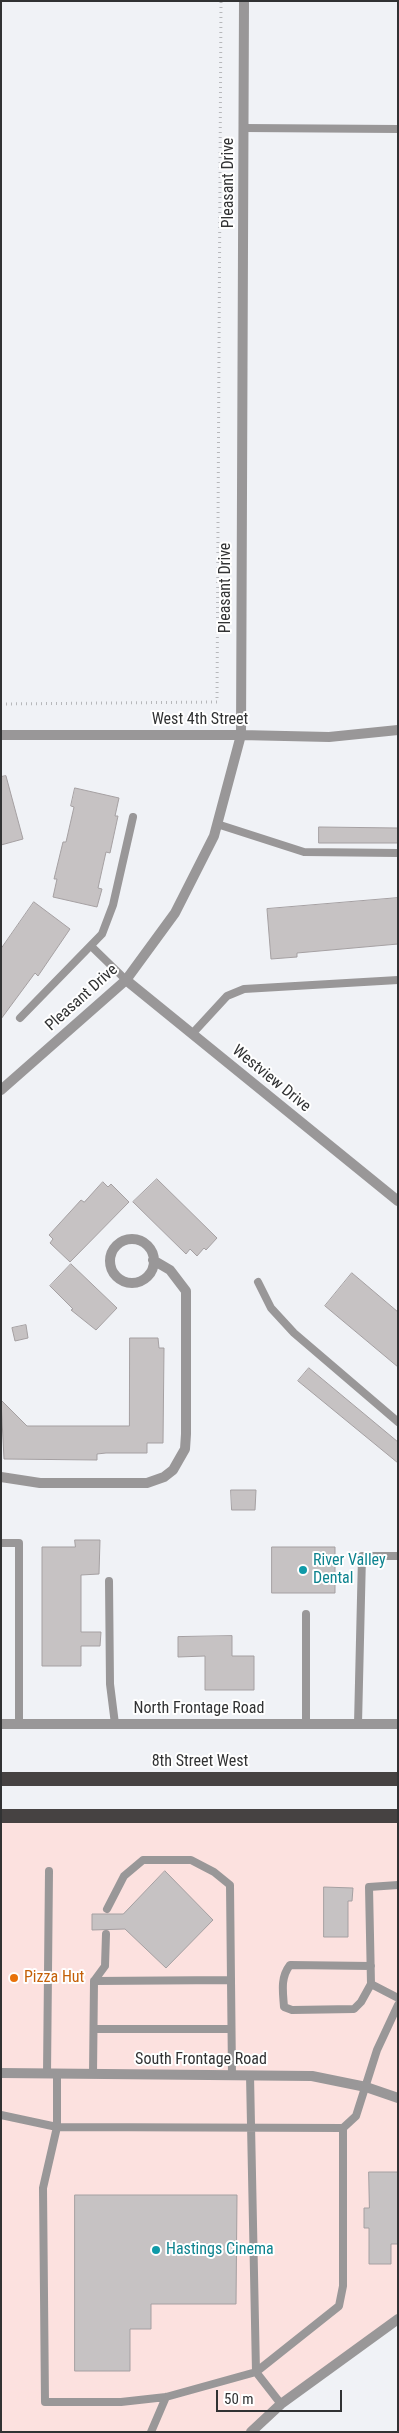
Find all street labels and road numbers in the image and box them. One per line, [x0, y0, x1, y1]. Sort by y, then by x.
street label: Pleasant Drive [219, 138, 239, 228]
street label: Pleasant Drive [216, 543, 236, 633]
street label: West 4th Street [152, 710, 248, 730]
street label: Pleasant Drive [42, 961, 122, 1035]
street label: Westview Drive [228, 1041, 314, 1117]
street label: North Frontage Road [134, 1699, 264, 1719]
street label: 8th Street West [152, 1752, 248, 1772]
street label: South Frontage Road [135, 2050, 267, 2070]

